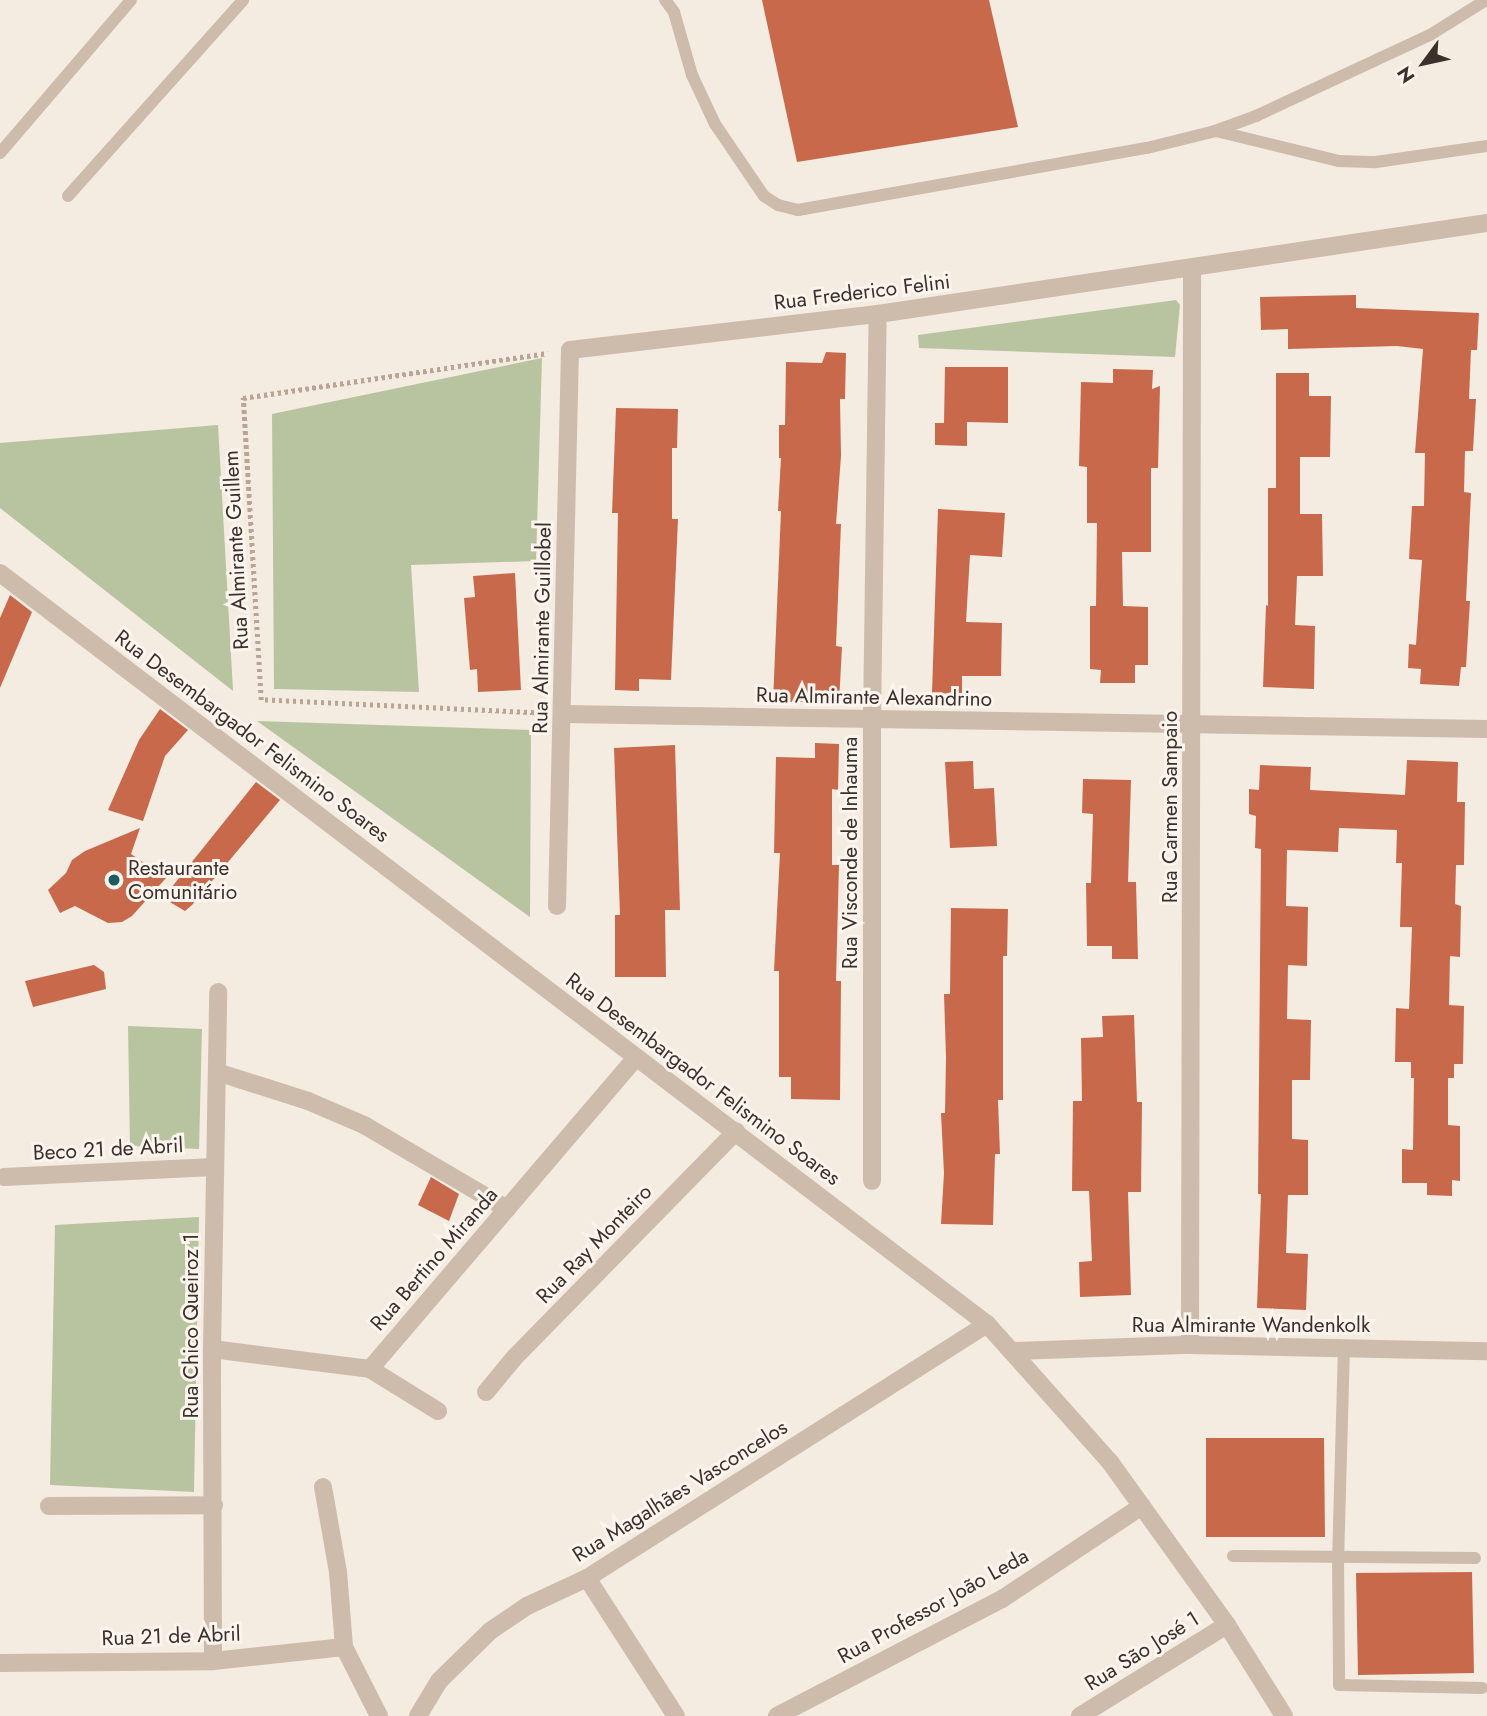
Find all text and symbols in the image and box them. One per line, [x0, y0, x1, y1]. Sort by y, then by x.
north arrow [1389, 28, 1459, 98]
text: N [1391, 61, 1421, 88]
street label: Rua Frederico Felini [772, 269, 952, 315]
street label: Rua Almirante Guillem [218, 450, 254, 650]
street label: Rua Almirante Guillobel [528, 522, 556, 734]
street label: Rua Desembargador Felismino Soares [110, 624, 394, 848]
street label: Rua Almirante Alexandrino [756, 682, 992, 712]
street label: Rua Carmen Sampaio [1157, 711, 1183, 903]
street label: Rua Visconde de Inhauma [837, 737, 863, 969]
place label: Restaurante Comunitário [128, 855, 237, 905]
marker: Restaurante Comunitário [106, 872, 122, 888]
street label: Rua Desembargador Felismino Soares [561, 967, 845, 1191]
street label: Beco 21 de Abril [32, 1132, 184, 1166]
street label: Rua Ray Monteiro [531, 1179, 657, 1309]
street label: Rua Bertino Miranda [365, 1182, 503, 1336]
street label: Rua Chico Queiroz 1 [178, 1233, 204, 1419]
street label: Rua Almirante Wandenkolk [1132, 1312, 1370, 1338]
street label: Rua Magalhães Vasconcelos [568, 1414, 792, 1568]
street label: Rua Professor João Leda [833, 1543, 1033, 1669]
street label: Rua São José 1 [1080, 1606, 1204, 1696]
street label: Rua 21 de Abril [101, 1621, 241, 1651]

